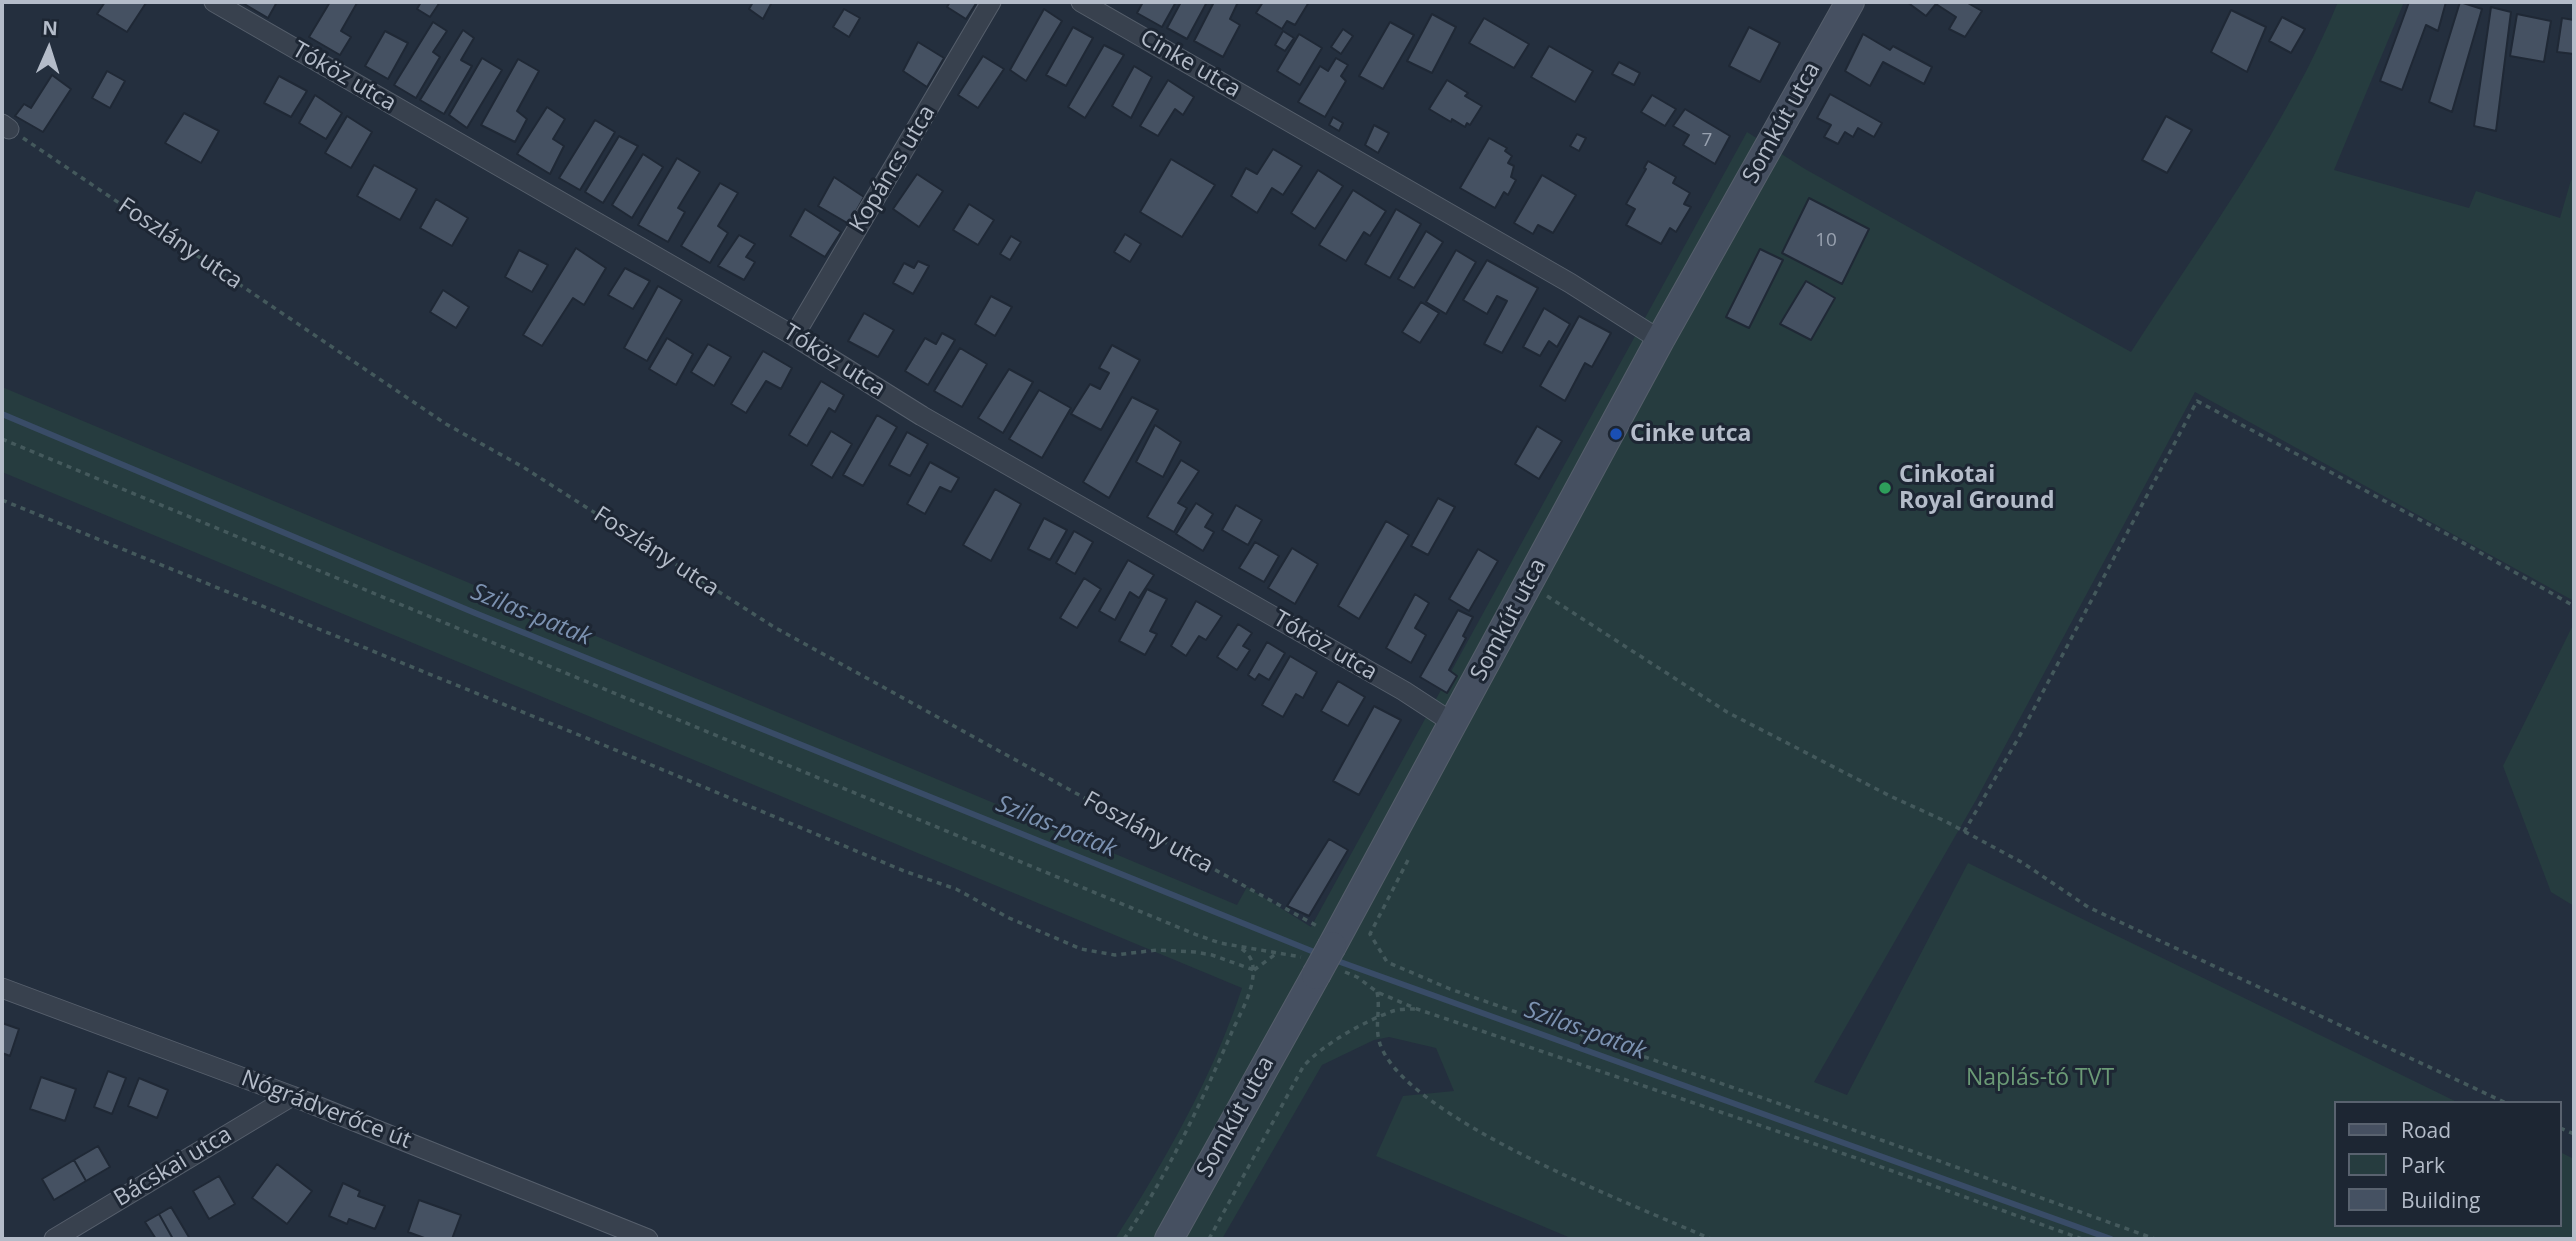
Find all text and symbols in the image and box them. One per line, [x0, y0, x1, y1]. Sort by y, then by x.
north arrow [14, 14, 84, 84]
text: N [42, 15, 58, 41]
street label: Cinke utca [1135, 24, 1245, 104]
street label: Tóköz utca [287, 36, 401, 118]
street label: Somkút utca [1737, 58, 1827, 188]
street label: Kopáncs utca [844, 101, 942, 237]
house number: 7 [1702, 130, 1712, 152]
street label: Foszlány utca [113, 192, 247, 296]
house number: 10 [1815, 230, 1837, 252]
street label: Tóköz utca [778, 319, 890, 403]
place label: Cinke utca [1630, 420, 1751, 448]
marker: Cinke utca [1608, 426, 1624, 442]
place label: Cinkotai Royal Ground [1899, 461, 2055, 515]
marker: Cinkotai Royal Ground [1877, 480, 1893, 496]
street label: Foszlány utca [588, 501, 724, 603]
street label: Somkút utca [1465, 554, 1553, 686]
water label: Szilas-patak [467, 578, 595, 652]
street label: Tóköz utca [1268, 605, 1382, 687]
street label: Foszlány utca [1078, 786, 1218, 880]
water label: Szilas-patak [992, 790, 1120, 864]
water label: Szilas-patak [1520, 996, 1650, 1066]
street label: Somkút utca [1191, 1052, 1281, 1182]
park label: Naplás-tó TVT [1966, 1064, 2114, 1092]
street label: Nógrádverőce út [237, 1065, 415, 1155]
legend [2334, 1101, 2562, 1227]
text: Road [2401, 1116, 2451, 1144]
street label: Bácskai utca [109, 1121, 237, 1213]
text: Park [2401, 1151, 2445, 1179]
text: Building [2401, 1186, 2480, 1214]

